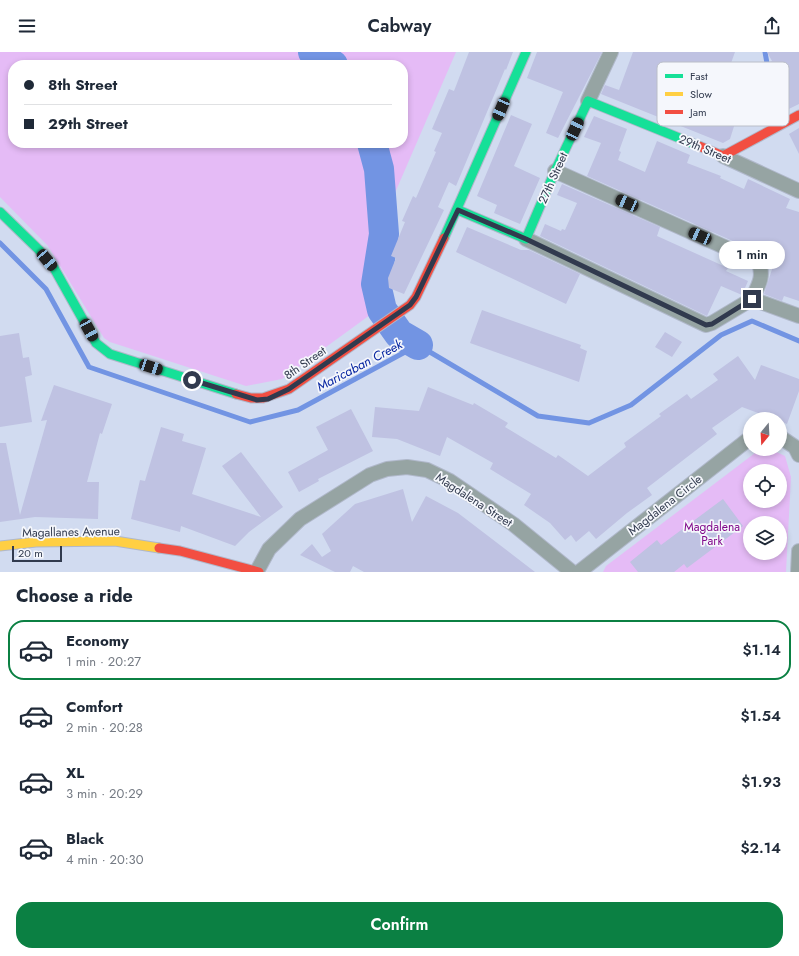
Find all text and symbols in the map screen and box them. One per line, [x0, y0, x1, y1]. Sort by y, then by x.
text: Cabway [368, 13, 431, 39]
icon: menu [16, 15, 38, 37]
icon: share [761, 15, 783, 37]
legend [657, 62, 789, 126]
text: Fast [690, 68, 708, 84]
text: 8th Street [48, 74, 117, 96]
text: Slow [690, 86, 712, 102]
car [491, 96, 511, 122]
text: Jam [688, 104, 707, 120]
text: 29th Street [48, 113, 128, 135]
car [564, 116, 586, 142]
street label: 29th Street [676, 130, 734, 168]
street label: 27th Street [534, 149, 572, 207]
car [614, 193, 640, 213]
car [687, 226, 713, 246]
callout: 1 min [719, 241, 785, 269]
text: 1 min [736, 245, 768, 264]
car [35, 247, 59, 273]
route end [743, 290, 761, 308]
car [78, 317, 100, 343]
water label: Maricaban Creek [313, 335, 406, 396]
street label: 8th Street [280, 342, 330, 384]
car [138, 358, 164, 376]
route start [183, 371, 201, 389]
north arrow [743, 412, 787, 456]
map controls [743, 412, 787, 560]
button: locate [743, 464, 787, 508]
street label: Magdalena Street [432, 468, 516, 532]
street label: Magdalena Circle [624, 470, 706, 540]
button: layers [743, 516, 787, 560]
park label: Magdalena Park [684, 518, 740, 550]
street label: Magallanes Avenue [22, 522, 120, 542]
scale bar [12, 544, 62, 563]
text: 20 m [18, 545, 43, 561]
text: Choose a ride [16, 583, 133, 609]
text: Economy [66, 630, 129, 652]
icon: car [18, 632, 54, 668]
text: $1.14 [742, 639, 781, 661]
text: 1 min · 20:27 [66, 652, 141, 671]
text: Comfort [66, 696, 123, 718]
icon: car [18, 698, 54, 734]
text: $1.54 [741, 705, 781, 727]
text: 2 min · 20:28 [66, 718, 143, 737]
text: XL [66, 762, 84, 784]
icon: car [18, 764, 54, 800]
text: $1.93 [741, 771, 781, 793]
text: 3 min · 20:29 [66, 784, 143, 803]
text: Black [66, 828, 104, 850]
icon: car [18, 830, 54, 866]
text: $2.14 [740, 837, 781, 859]
text: 4 min · 20:30 [66, 850, 144, 869]
button: Confirm [16, 902, 783, 948]

